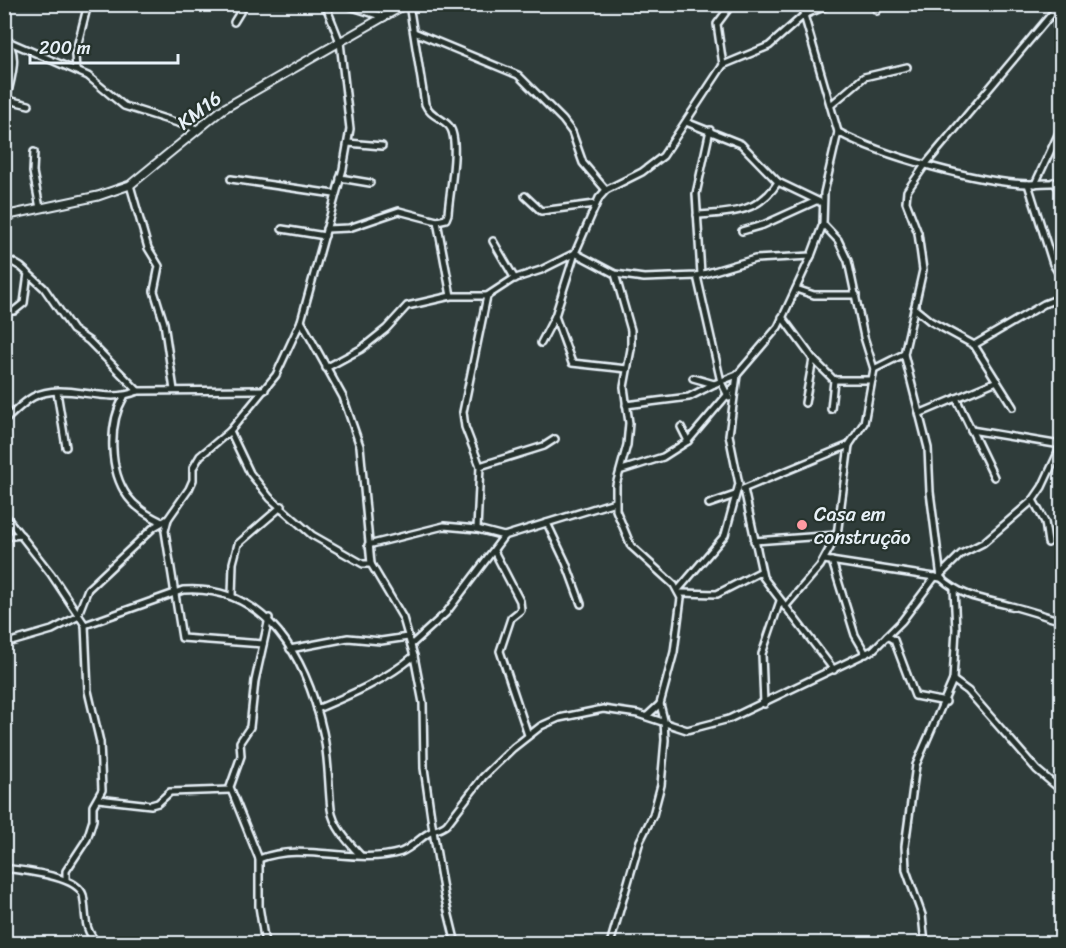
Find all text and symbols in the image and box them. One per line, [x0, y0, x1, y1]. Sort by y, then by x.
scale bar [30, 27, 178, 65]
text: 200 m [39, 32, 91, 64]
street label: KM16 [169, 82, 229, 139]
place label: Casa em construção [814, 497, 911, 555]
marker: Casa em construção [795, 518, 809, 532]

